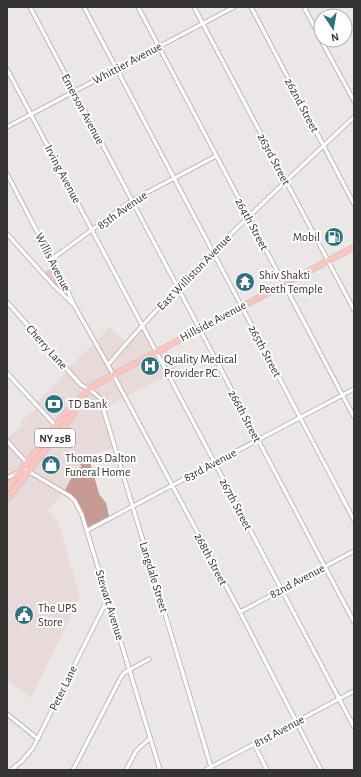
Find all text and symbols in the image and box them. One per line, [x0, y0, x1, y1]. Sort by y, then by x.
north arrow [313, 8, 353, 48]
text: N [330, 31, 340, 43]
street label: Whittier Avenue [90, 40, 164, 86]
street label: Emerson Avenue [59, 72, 107, 146]
street label: 262nd Street [283, 76, 321, 134]
street label: 263rd Street [255, 131, 293, 187]
street label: Irving Avenue [43, 143, 83, 205]
street label: 85th Avenue [95, 189, 149, 231]
street label: 264th Street [233, 196, 271, 252]
fuel station icon: Mobil [323, 226, 345, 248]
street label: Willis Avenue [33, 231, 73, 293]
place label: Mobil [293, 231, 320, 243]
street label: East Williston Avenue [155, 232, 233, 312]
place label: Shiv Shakti Peeth Temple [259, 269, 323, 295]
temple icon: Shiv Shakti Peeth Temple [234, 271, 256, 293]
street label: Hillside Avenue [178, 299, 248, 343]
street label: Cherry Lane [23, 322, 70, 372]
street label: 265th Street [246, 323, 284, 379]
place label: Quality Medical Provider P.C. [164, 353, 237, 379]
hospital icon: Quality Medical Provider P.C. [139, 355, 161, 377]
street label: 266th Street [226, 388, 264, 444]
bank icon: TD Bank [43, 393, 65, 415]
place label: TD Bank [68, 398, 108, 410]
road number: NY 25B [35, 429, 75, 447]
street label: 83rd Avenue [182, 446, 238, 484]
place label: Thomas Dalton Funeral Home [65, 452, 136, 478]
shop icon: Thomas Dalton Funeral Home [40, 454, 62, 476]
street label: 267th Street [217, 476, 255, 532]
street label: 268th Street [192, 531, 230, 587]
street label: Langdale Street [138, 540, 170, 614]
street label: 82nd Avenue [267, 561, 327, 601]
street label: Stewart Avenue [94, 568, 126, 642]
place label: The UPS Store [38, 602, 77, 628]
public building icon: The UPS Store [13, 604, 35, 626]
street label: Peter Lane [47, 664, 79, 712]
street label: 81st Avenue [252, 713, 306, 749]

